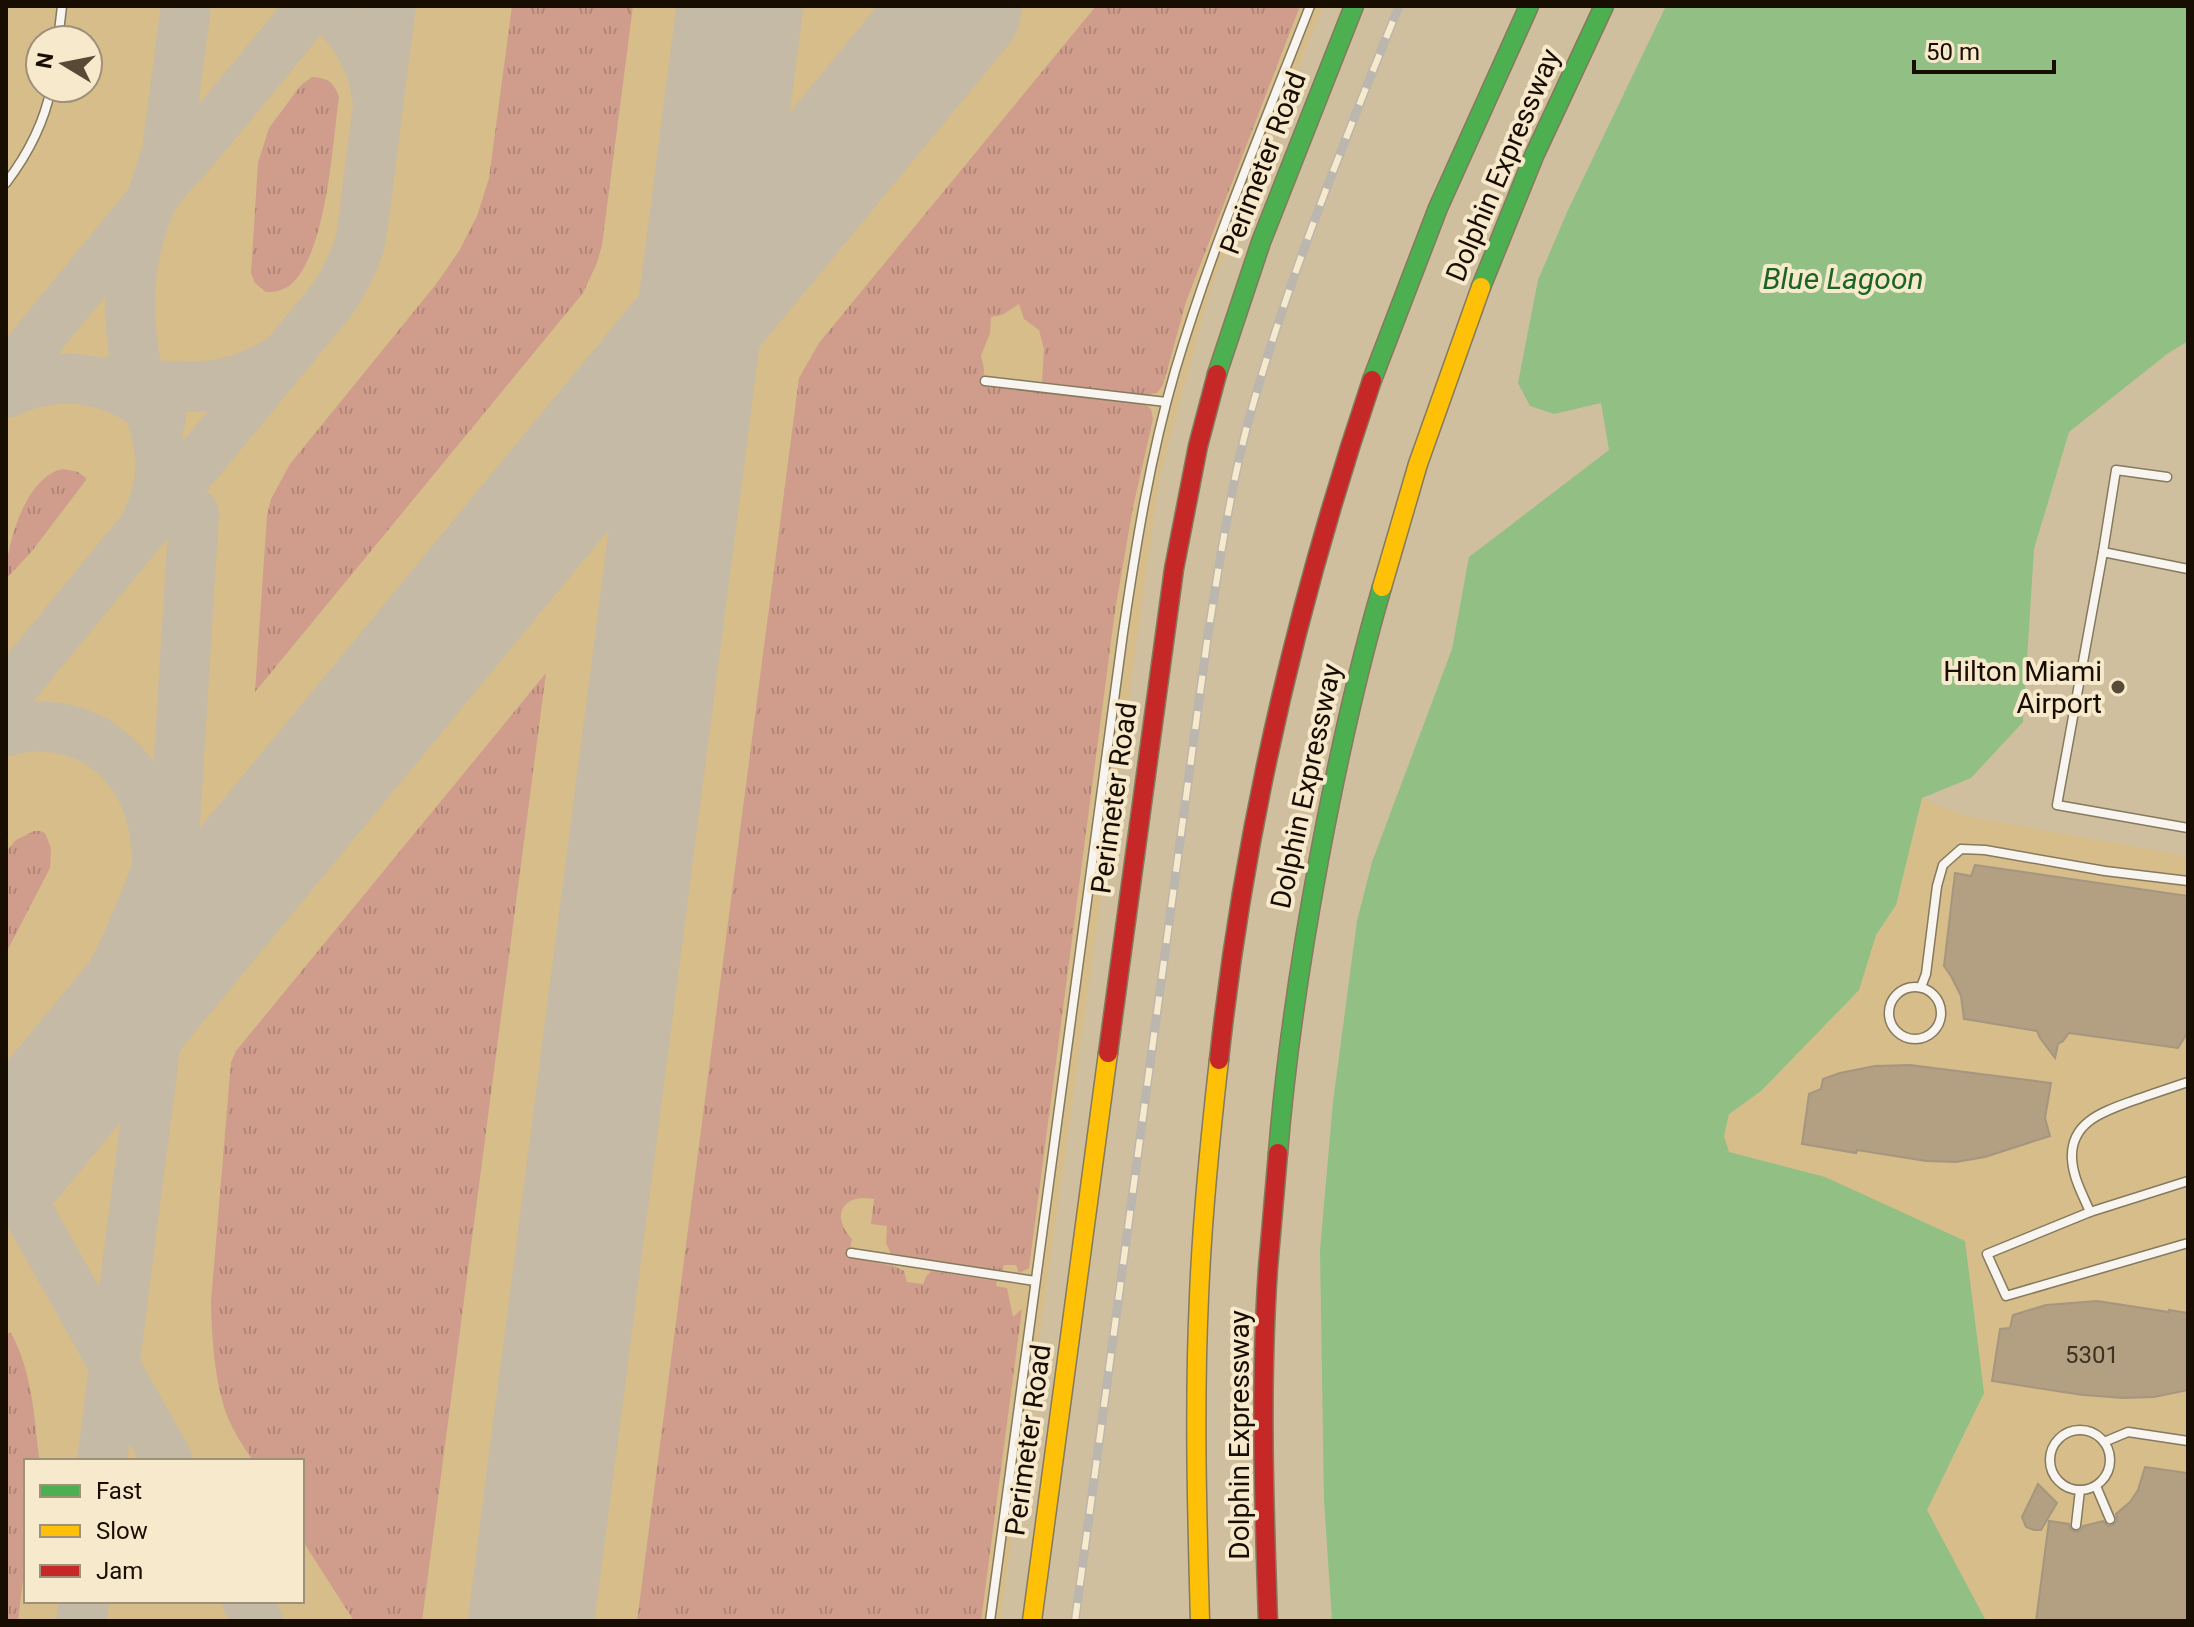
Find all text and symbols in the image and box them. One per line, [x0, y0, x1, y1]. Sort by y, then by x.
north arrow [24, 24, 104, 104]
scale bar [1914, 24, 2054, 74]
text: 50 m [1926, 38, 1980, 66]
street label: Dolphin Expressway [1439, 44, 1567, 286]
text: N [31, 51, 58, 70]
street label: Perimeter Road [1213, 67, 1313, 259]
water label: Blue Lagoon [1762, 261, 1924, 296]
place label: Hilton Miami Airport [1943, 655, 2102, 720]
street label: Dolphin Expressway [1264, 661, 1348, 911]
marker: Hilton Miami Airport [2109, 678, 2127, 696]
street label: Perimeter Road [1084, 700, 1144, 896]
street label: Dolphin Expressway [1223, 1310, 1256, 1560]
house number: 5301 [2065, 1341, 2119, 1369]
street label: Perimeter Road [998, 1342, 1058, 1538]
legend [24, 1459, 304, 1603]
text: Fast [96, 1477, 142, 1505]
text: Slow [96, 1517, 148, 1545]
text: Jam [96, 1557, 143, 1585]

